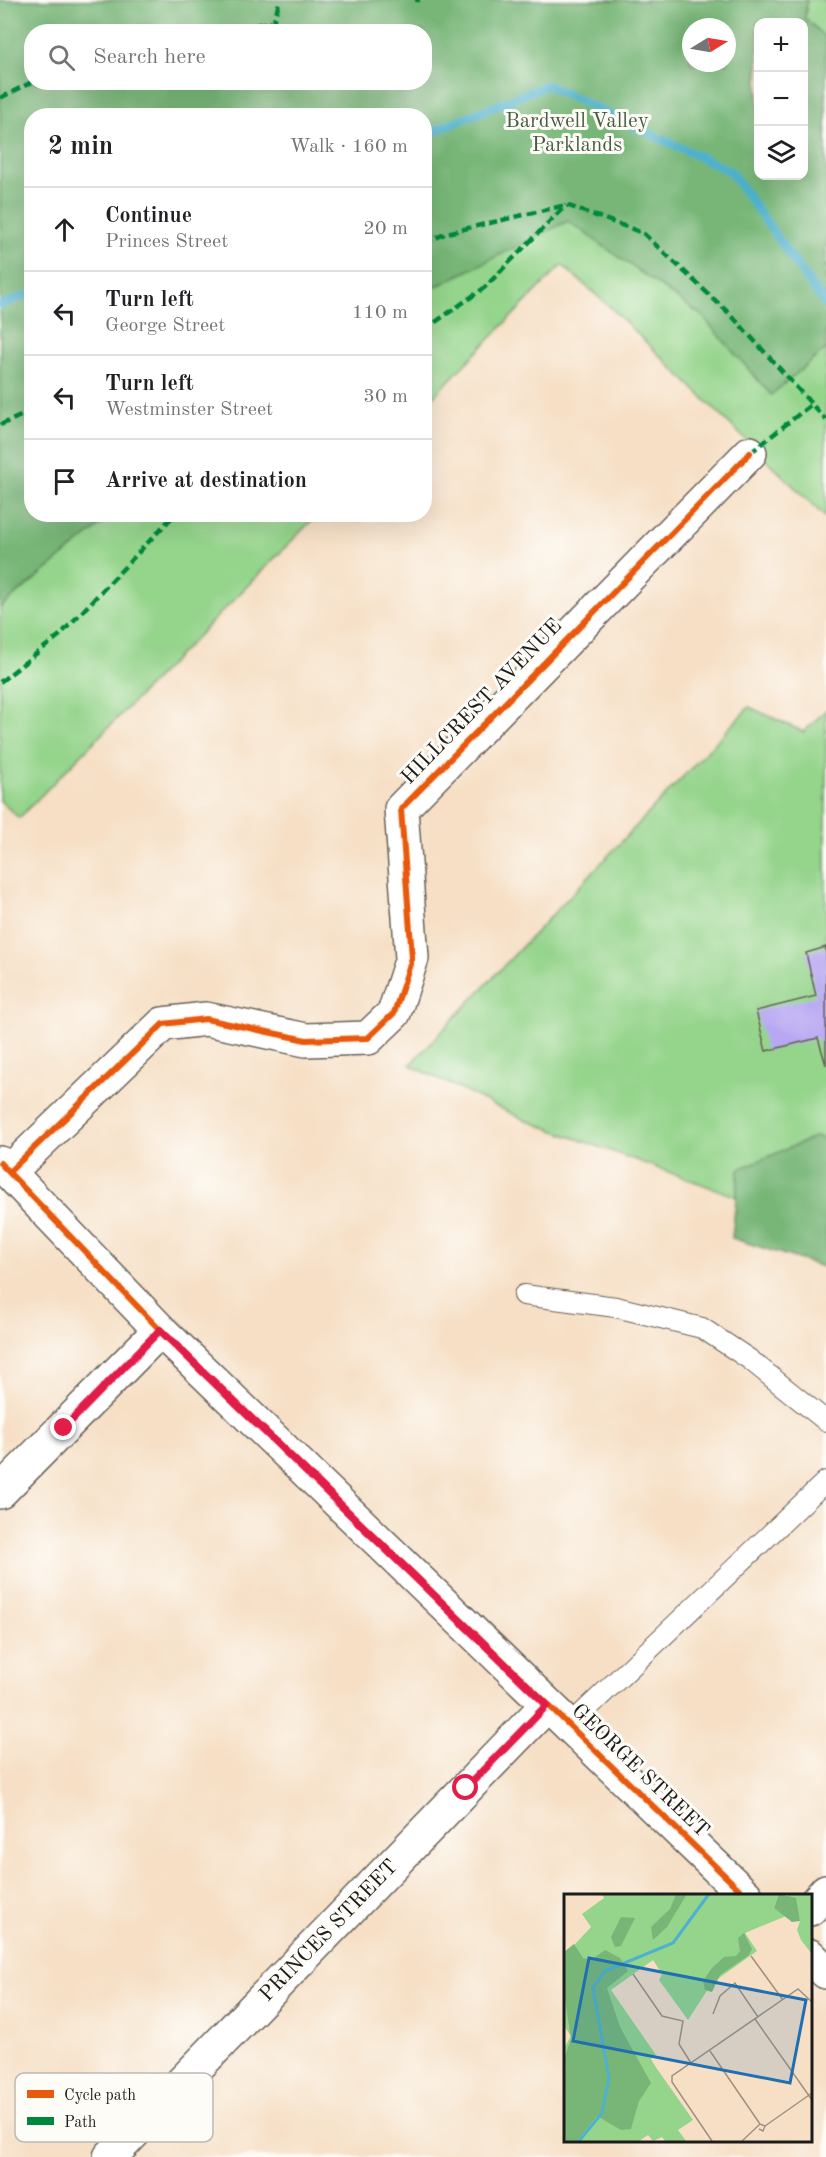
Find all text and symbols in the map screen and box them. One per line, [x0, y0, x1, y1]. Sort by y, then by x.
north arrow [682, 18, 736, 72]
map controls [754, 18, 808, 180]
button: + [754, 18, 808, 72]
search box [24, 24, 432, 90]
icon: search [45, 41, 78, 74]
text: Search here [93, 46, 206, 68]
button: − [754, 72, 808, 126]
park label: Bardwell Valley Parklands [505, 111, 649, 156]
button: layers [754, 126, 808, 180]
text: 2 min [48, 134, 113, 160]
text: Walk · 160 m [289, 137, 408, 157]
text: Continue [105, 205, 192, 227]
icon: ahead [48, 213, 81, 246]
text: 20 m [363, 219, 408, 239]
text: Princes Street [105, 232, 228, 252]
text: Turn left [105, 289, 194, 311]
icon: left [48, 297, 81, 330]
text: 110 m [352, 303, 408, 323]
text: George Street [105, 316, 225, 336]
text: Turn left [105, 373, 194, 395]
icon: left [48, 381, 81, 414]
text: 30 m [363, 387, 408, 407]
text: Westminster Street [105, 400, 273, 420]
icon: arrive [48, 465, 81, 498]
text: Arrive at destination [105, 470, 307, 492]
street label: HILLCREST AVENUE [398, 615, 566, 789]
route end [50, 1414, 76, 1440]
street label: GEORGE STREET [567, 1700, 713, 1842]
route start [452, 1774, 478, 1800]
street label: PRINCES STREET [256, 1856, 402, 2006]
inset map [564, 1894, 811, 2142]
legend [15, 2073, 213, 2142]
text: Cycle path [64, 2088, 136, 2104]
text: Path [64, 2115, 97, 2131]

